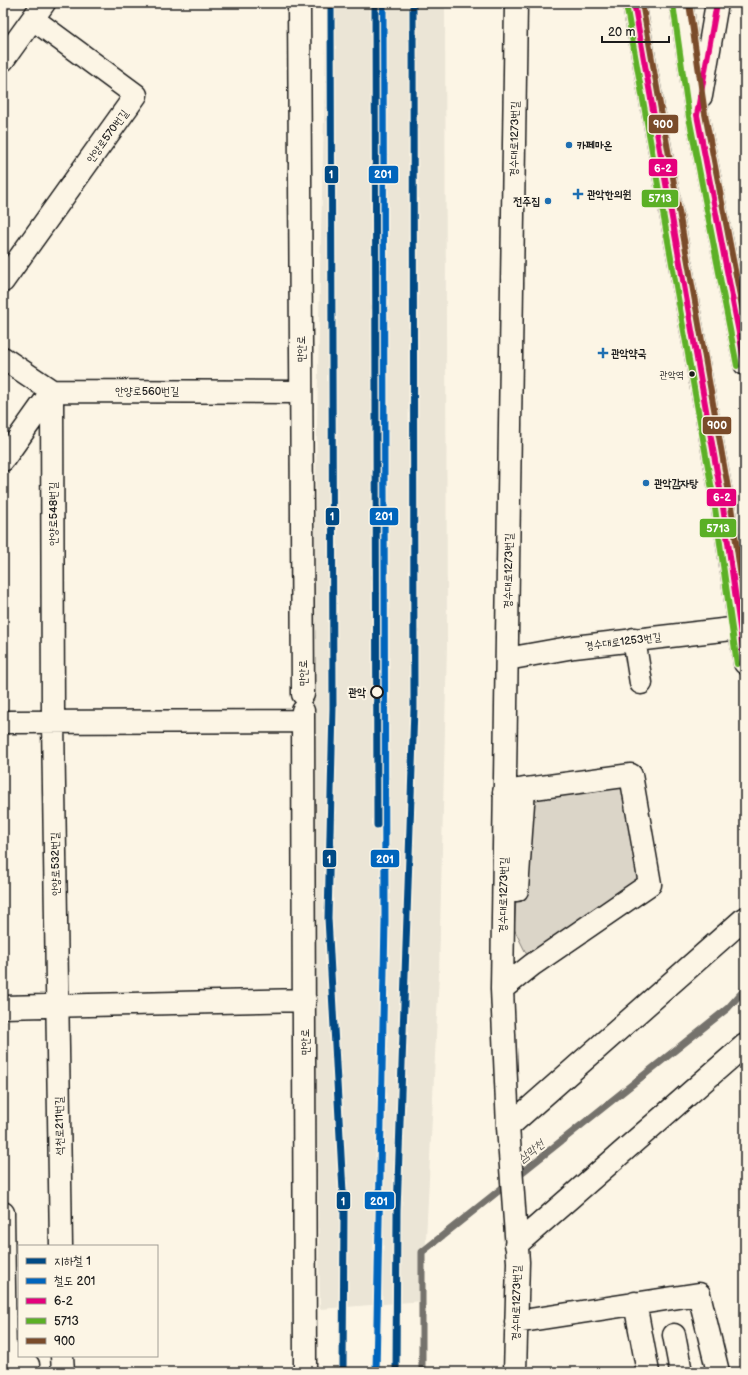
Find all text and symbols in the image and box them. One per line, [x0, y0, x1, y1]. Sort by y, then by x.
scale bar [602, 18, 669, 44]
text: 20 m [608, 25, 635, 40]
street label: 경수대로1273번길 [507, 101, 522, 177]
street label: 안양로570번길 [84, 107, 131, 165]
line badge: 900 [648, 114, 679, 134]
text: 900 [653, 118, 673, 131]
place label: 카페마온 [577, 139, 613, 152]
marker: 카페마온 [564, 140, 574, 150]
line badge: 6-2 [648, 158, 678, 177]
text: 6-2 [654, 162, 672, 175]
line badge: 1 [324, 165, 339, 184]
line badge: 201 [368, 165, 399, 184]
text: 1 [329, 168, 333, 181]
text: 201 [374, 168, 392, 181]
marker: 관악한의원 [572, 188, 584, 200]
place label: 관악한의원 [587, 188, 631, 201]
line badge: 5713 [641, 189, 679, 208]
text: 5713 [648, 192, 672, 205]
place label: 전주집 [512, 195, 540, 208]
marker: 전주집 [543, 196, 553, 206]
street label: 만안로 [295, 336, 308, 362]
place label: 관악약국 [611, 347, 647, 360]
marker: 관악약국 [598, 348, 608, 358]
place label: 관악역 [660, 369, 684, 381]
marker: 관악역 [687, 369, 697, 379]
street label: 안양로560번길 [115, 385, 179, 398]
line badge: 900 [702, 416, 732, 435]
text: 900 [707, 419, 727, 432]
place label: 관악감자탕 [654, 477, 698, 490]
marker: 관악감자탕 [641, 478, 651, 488]
street label: 안양로548번길 [47, 482, 60, 546]
line badge: 6-2 [706, 488, 737, 507]
text: 6-2 [713, 491, 731, 504]
line badge: 1 [325, 507, 340, 526]
line badge: 201 [369, 507, 399, 526]
text: 1 [330, 510, 334, 523]
text: 201 [375, 510, 393, 523]
line badge: 5713 [699, 518, 737, 538]
text: 5713 [706, 522, 730, 535]
street label: 경수대로1273번길 [501, 533, 516, 609]
street label: 경수대로1253번길 [584, 630, 662, 653]
street label: 만안로 [297, 660, 310, 686]
marker: 관악 [370, 685, 384, 699]
place label: 관악 [348, 686, 366, 699]
street label: 안양로532번길 [48, 832, 63, 896]
line badge: 1 [322, 849, 337, 868]
line badge: 201 [370, 849, 400, 868]
text: 1 [327, 853, 331, 866]
text: 201 [376, 853, 394, 866]
street label: 경수대로1273번길 [496, 857, 511, 933]
street label: 만안로 [299, 1029, 312, 1055]
street label: 석천로211번길 [52, 1096, 67, 1156]
water label: 삼막천 [515, 1136, 548, 1166]
line badge: 1 [336, 1191, 351, 1210]
line badge: 201 [364, 1191, 395, 1210]
text: 1 [341, 1195, 345, 1208]
text: 201 [370, 1195, 388, 1208]
legend [18, 1245, 158, 1357]
text: 지하철 1 [54, 1254, 91, 1269]
street label: 경수대로1273번길 [509, 1265, 524, 1341]
text: 철도 201 [54, 1274, 95, 1289]
text: 6-2 [54, 1294, 73, 1309]
text: 5713 [54, 1314, 79, 1329]
text: 900 [54, 1334, 75, 1349]

